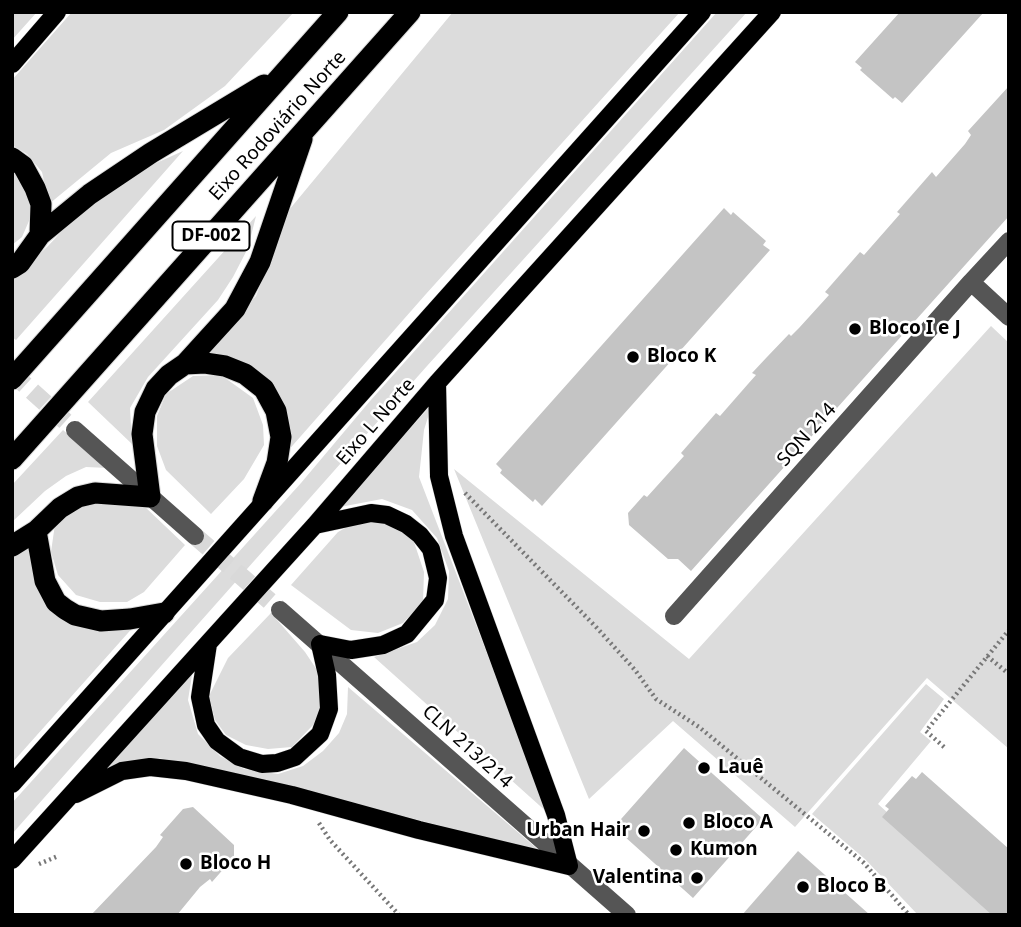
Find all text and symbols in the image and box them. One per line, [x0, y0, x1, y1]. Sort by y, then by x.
street label: Eixo Rodoviário Norte [205, 46, 351, 206]
road number: DF-002 [172, 222, 249, 250]
place label: Bloco I e J [869, 318, 961, 340]
marker: Bloco I e J [847, 321, 863, 337]
place label: Bloco K [647, 346, 716, 368]
marker: Bloco K [625, 349, 641, 365]
street label: Eixo L Norte [332, 374, 420, 470]
street label: SQN 214 [773, 399, 841, 471]
street label: CLN 213/214 [417, 701, 517, 793]
place label: Lauê [718, 757, 764, 779]
marker: Lauê [696, 760, 712, 776]
place label: Bloco A [703, 812, 773, 834]
marker: Bloco A [681, 815, 697, 831]
place label: Urban Hair [526, 820, 630, 842]
marker: Urban Hair [636, 823, 652, 839]
place label: Kumon [690, 839, 758, 861]
marker: Kumon [668, 842, 684, 858]
place label: Bloco H [200, 853, 271, 875]
marker: Bloco H [178, 856, 194, 872]
place label: Valentina [593, 867, 683, 889]
marker: Valentina [689, 870, 705, 886]
place label: Bloco B [817, 876, 886, 898]
marker: Bloco B [795, 879, 811, 895]

